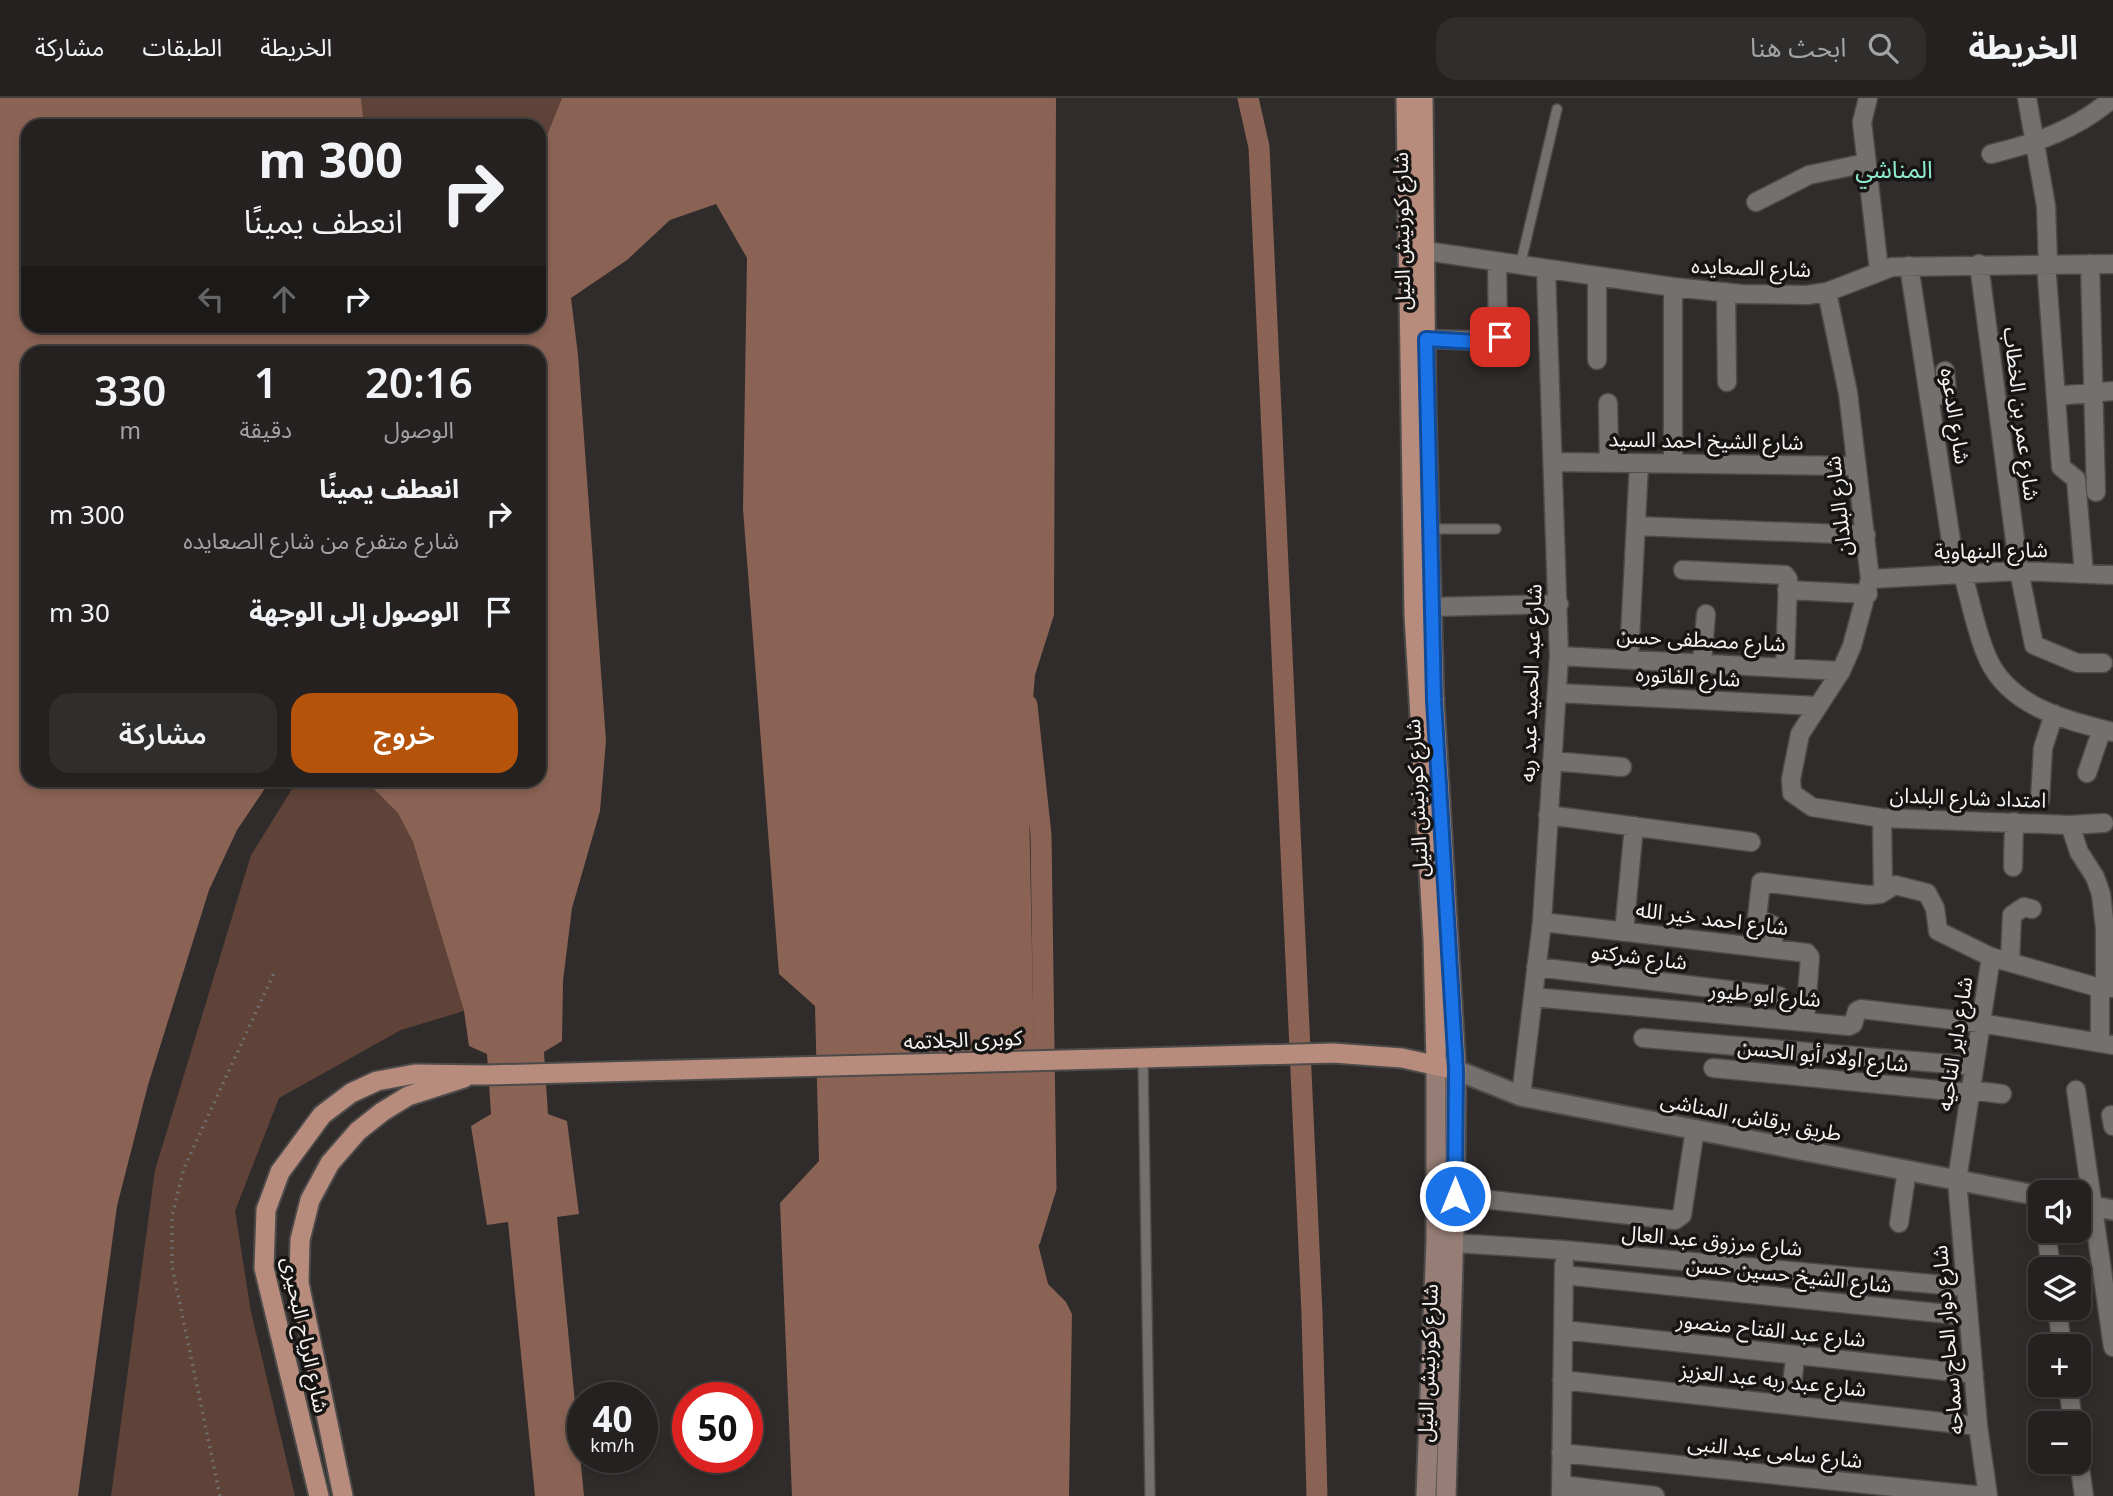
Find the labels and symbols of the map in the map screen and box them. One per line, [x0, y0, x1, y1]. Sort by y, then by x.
street label: شارع كورنيش النيل [1386, 152, 1418, 310]
district label: المناشي [1855, 152, 1933, 189]
street label: شارع الصعايده [1691, 251, 1811, 285]
pin [1470, 307, 1530, 367]
street label: شارع عمر بن الخطاب [1995, 325, 2047, 503]
street label: شارع الدعوه [1933, 366, 1977, 466]
street label: شارع الشيخ احمد السيد [1608, 424, 1804, 458]
street label: شارع البلدان [1818, 454, 1860, 558]
street label: شارع البنهاوية [1934, 535, 2048, 567]
street label: شارع عبد الحميد عبد ربه [1513, 583, 1549, 783]
street label: شارع مصطفى حسن [1616, 621, 1786, 659]
street label: شارع الفاتوره [1635, 659, 1741, 695]
street label: شارع كورنيش النيل [1398, 718, 1436, 878]
street label: امتداد شارع البلدان [1889, 780, 2047, 816]
street label: شارع احمد خير الله [1634, 895, 1790, 943]
street label: شارع شركتو [1589, 936, 1689, 978]
street label: شارع ابو طيور [1707, 975, 1822, 1015]
street label: شارع داير الناحيه [1930, 975, 1980, 1113]
street label: كوبرى الجلاتمه [903, 1023, 1023, 1055]
street label: شارع اولاد أبو الحسن [1736, 1032, 1910, 1080]
street label: طريق برقاش, المناشى [1658, 1085, 1844, 1147]
position arrow [1418, 1159, 1492, 1233]
street label: شارع مرزوق عبد العال [1621, 1218, 1803, 1264]
street label: شارع دوار الحاج سماحه [1925, 1244, 1971, 1436]
street label: شارع الشيخ حسين حسن [1685, 1249, 1893, 1301]
street label: شارع الرياح البحيرى [274, 1254, 336, 1416]
street label: شارع كورنيش النيل [1410, 1283, 1446, 1443]
street label: شارع عبد الفتاح منصور [1674, 1305, 1867, 1355]
street label: شارع عبد ربه عبد العزيز [1677, 1355, 1868, 1405]
speed limit sign: 50 [672, 1382, 763, 1473]
street label: شارع سامى عبد النبى [1686, 1428, 1864, 1476]

